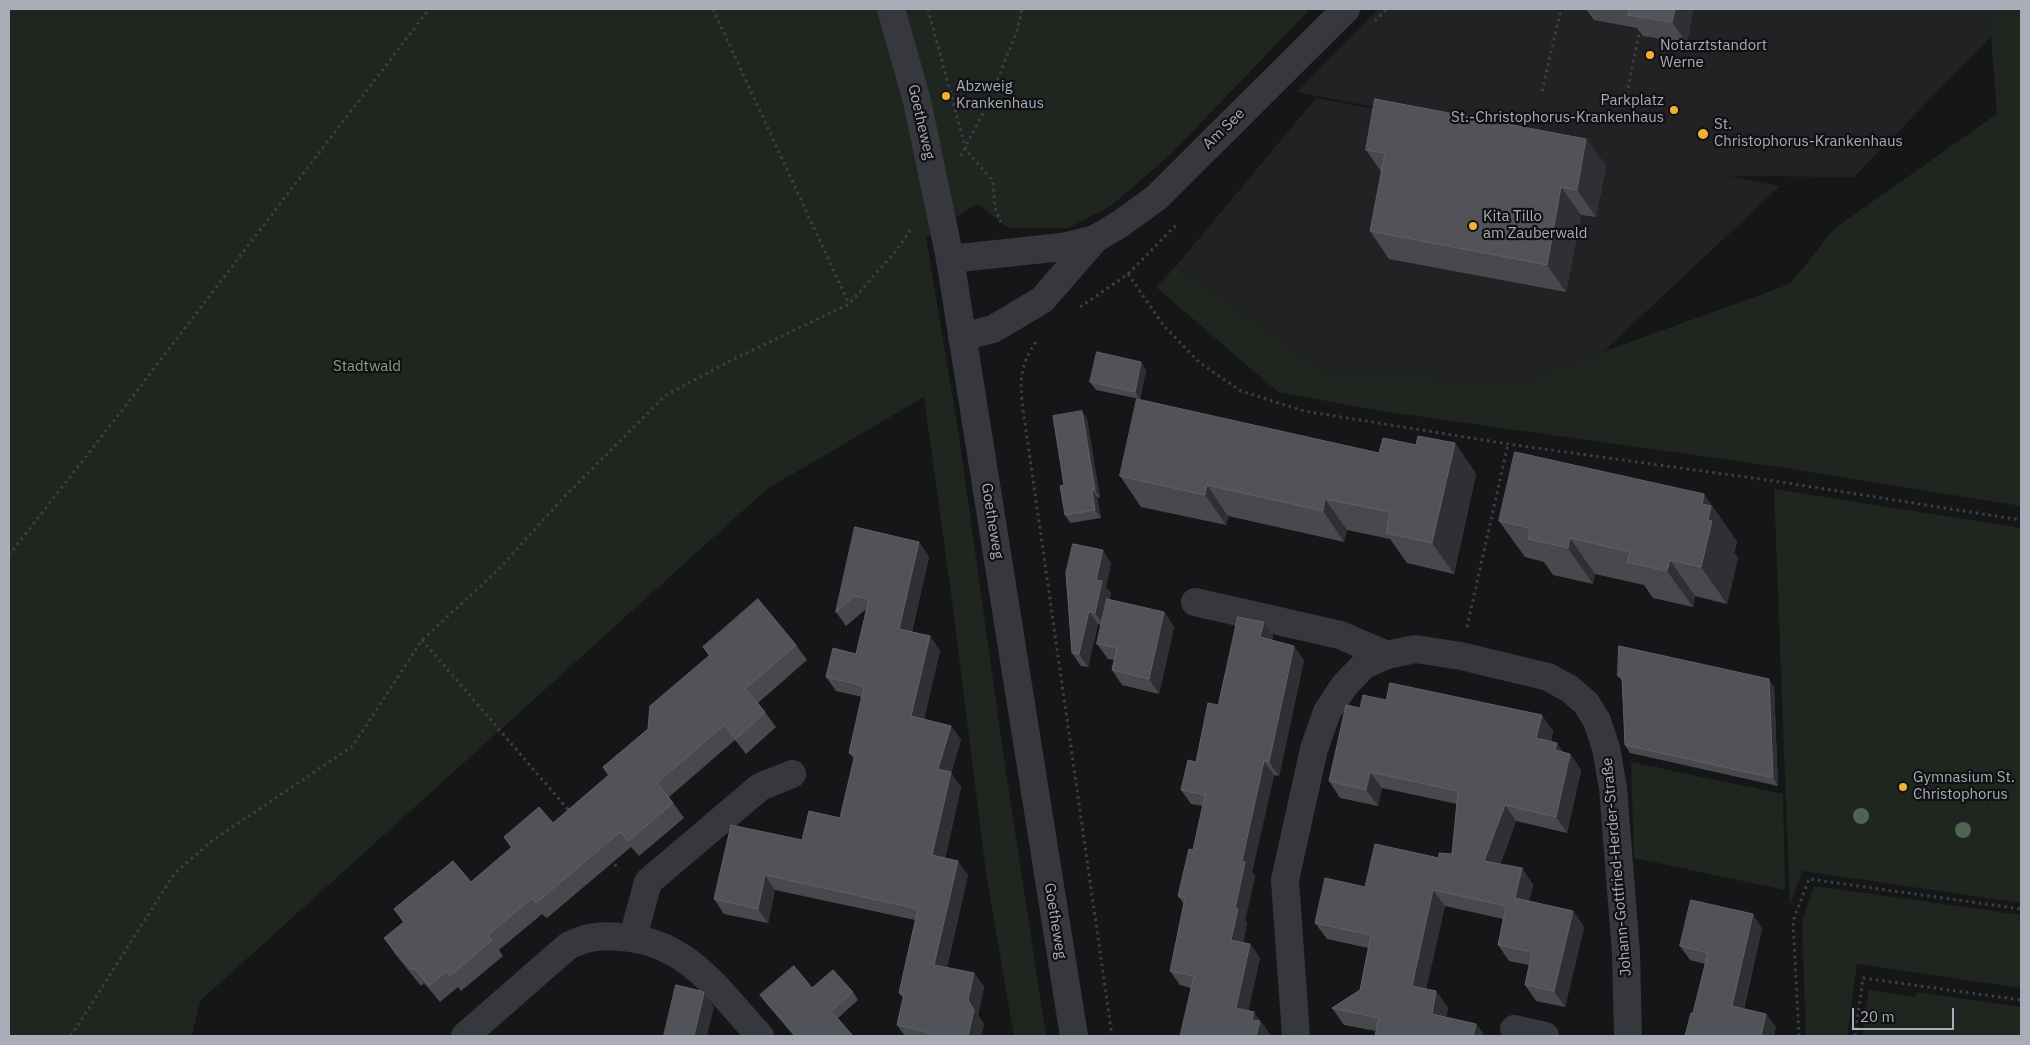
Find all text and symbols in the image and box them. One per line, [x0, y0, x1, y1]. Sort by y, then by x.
place label: Notarztstandort Werne [1660, 37, 1767, 72]
marker: Notarztstandort Werne [1644, 49, 1656, 61]
place label: Abzweig Krankenhaus [956, 78, 1044, 113]
street label: Goetheweg [904, 83, 938, 161]
marker: Abzweig Krankenhaus [940, 90, 952, 102]
place label: Parkplatz St.-Christophorus-Krankenhaus [1451, 92, 1664, 127]
marker: Parkplatz St.-Christophorus-Krankenhaus [1668, 104, 1680, 116]
street label: Am See [1199, 105, 1249, 153]
place label: St. Christophorus-Krankenhaus [1714, 116, 1903, 151]
marker: St. Christophorus-Krankenhaus [1696, 127, 1710, 141]
place label: Kita Tillo am Zauberwald [1483, 208, 1588, 243]
marker: Kita Tillo am Zauberwald [1467, 220, 1479, 232]
park label: Stadtwald [333, 358, 401, 376]
street label: Goetheweg [977, 482, 1007, 560]
street label: Johann-Gottfried-Herder-Straße [1598, 757, 1636, 977]
place label: Gymnasium St. Christophorus [1913, 769, 2015, 804]
marker: Gymnasium St. Christophorus [1897, 781, 1909, 793]
street label: Goetheweg [1040, 882, 1070, 960]
scale bar [1855, 998, 1958, 1030]
text: 20 m [1860, 1007, 1895, 1026]

